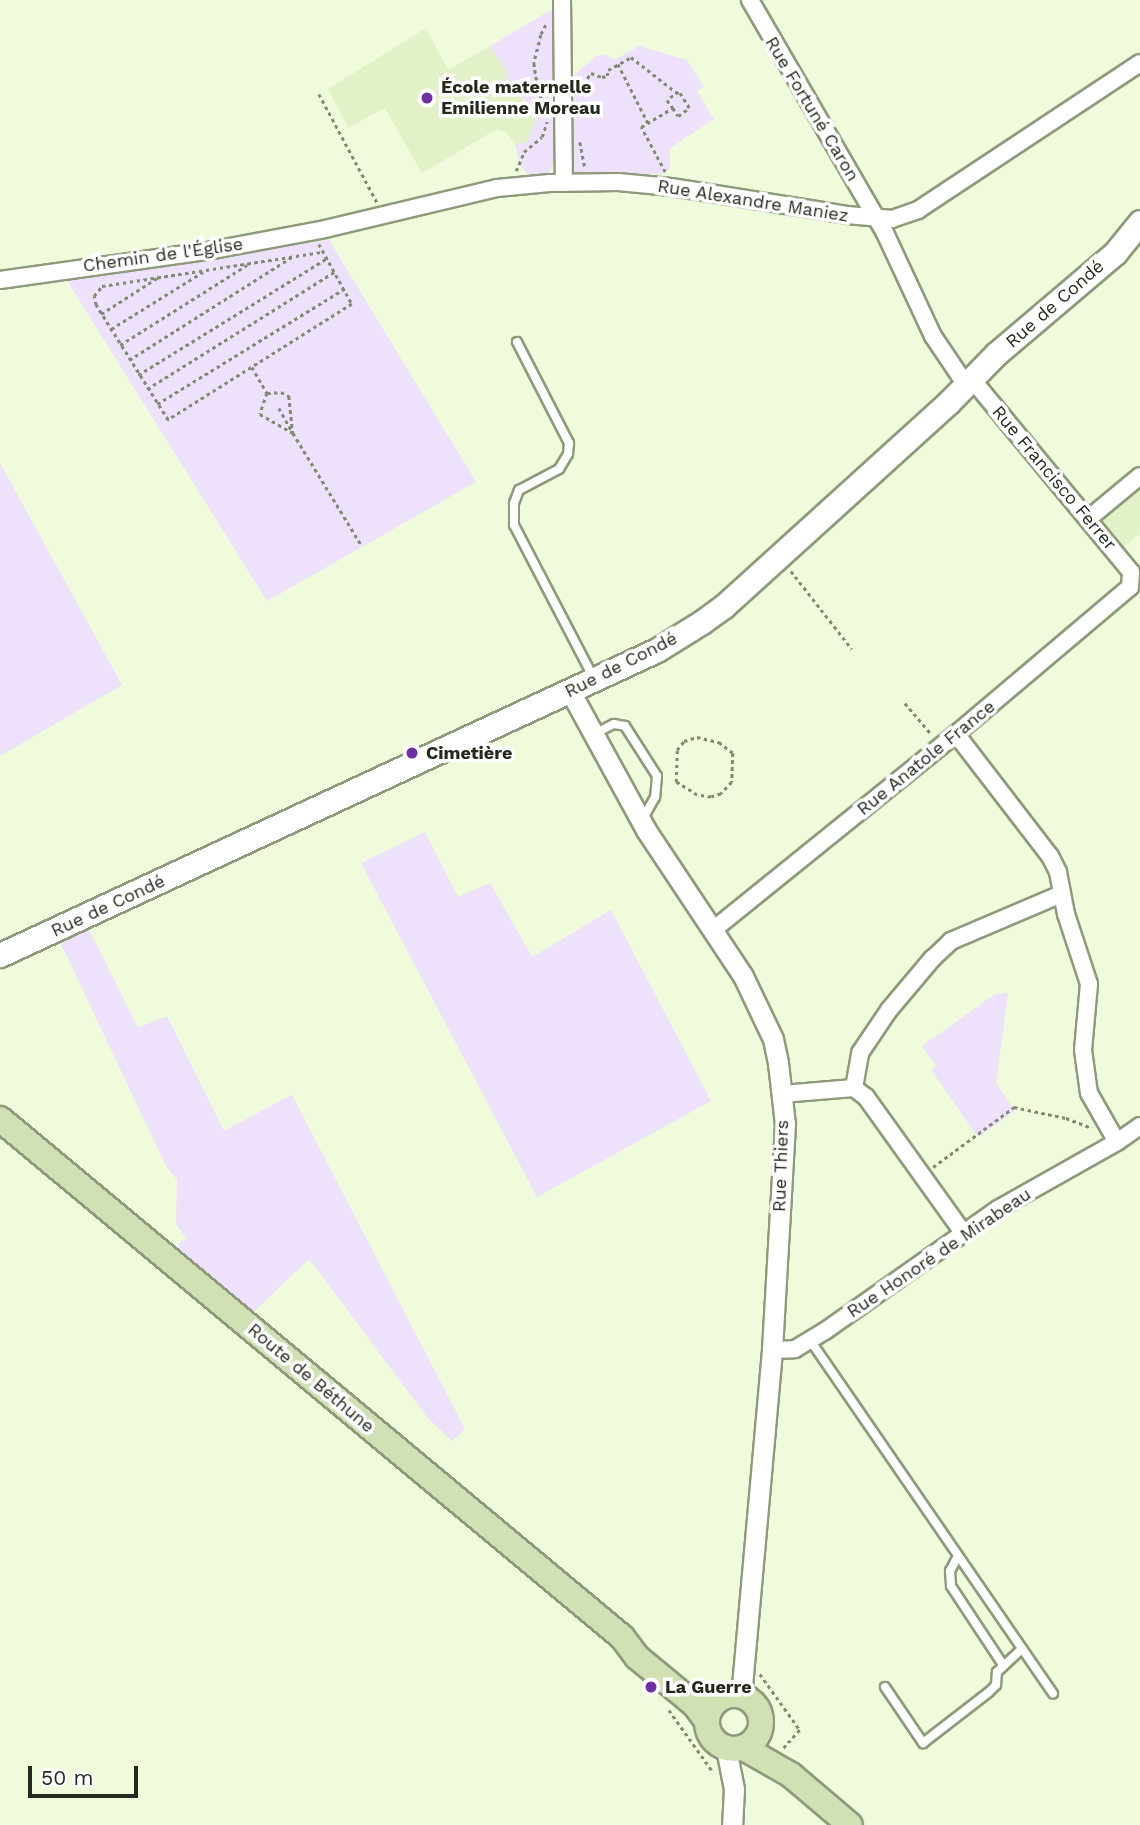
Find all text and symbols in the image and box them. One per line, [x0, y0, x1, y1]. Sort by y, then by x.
street label: Rue Fortuné Caron [760, 33, 864, 185]
place label: École maternelle Emilienne Moreau [441, 77, 601, 119]
marker: École maternelle Emilienne Moreau [419, 90, 435, 106]
street label: Rue Alexandre Maniez [656, 175, 850, 227]
street label: Chemin de l'Église [82, 233, 244, 277]
street label: Rue de Condé [1001, 255, 1109, 353]
street label: Rue Francisco Ferrer [987, 401, 1121, 555]
street label: Rue de Condé [561, 627, 681, 703]
street label: Rue Anatole France [852, 696, 1000, 820]
place label: Cimetière [426, 742, 512, 764]
marker: Cimetière [404, 745, 420, 761]
street label: Rue de Condé [48, 870, 168, 942]
street label: Rue Thiers [769, 1119, 793, 1213]
street label: Rue Honoré de Mirabeau [843, 1183, 1035, 1323]
street label: Route de Béthune [243, 1319, 379, 1437]
place label: La Guerre [665, 1676, 752, 1698]
marker: La Guerre [643, 1679, 659, 1695]
scale bar [32, 1752, 142, 1796]
text: 50 m [41, 1765, 93, 1790]

